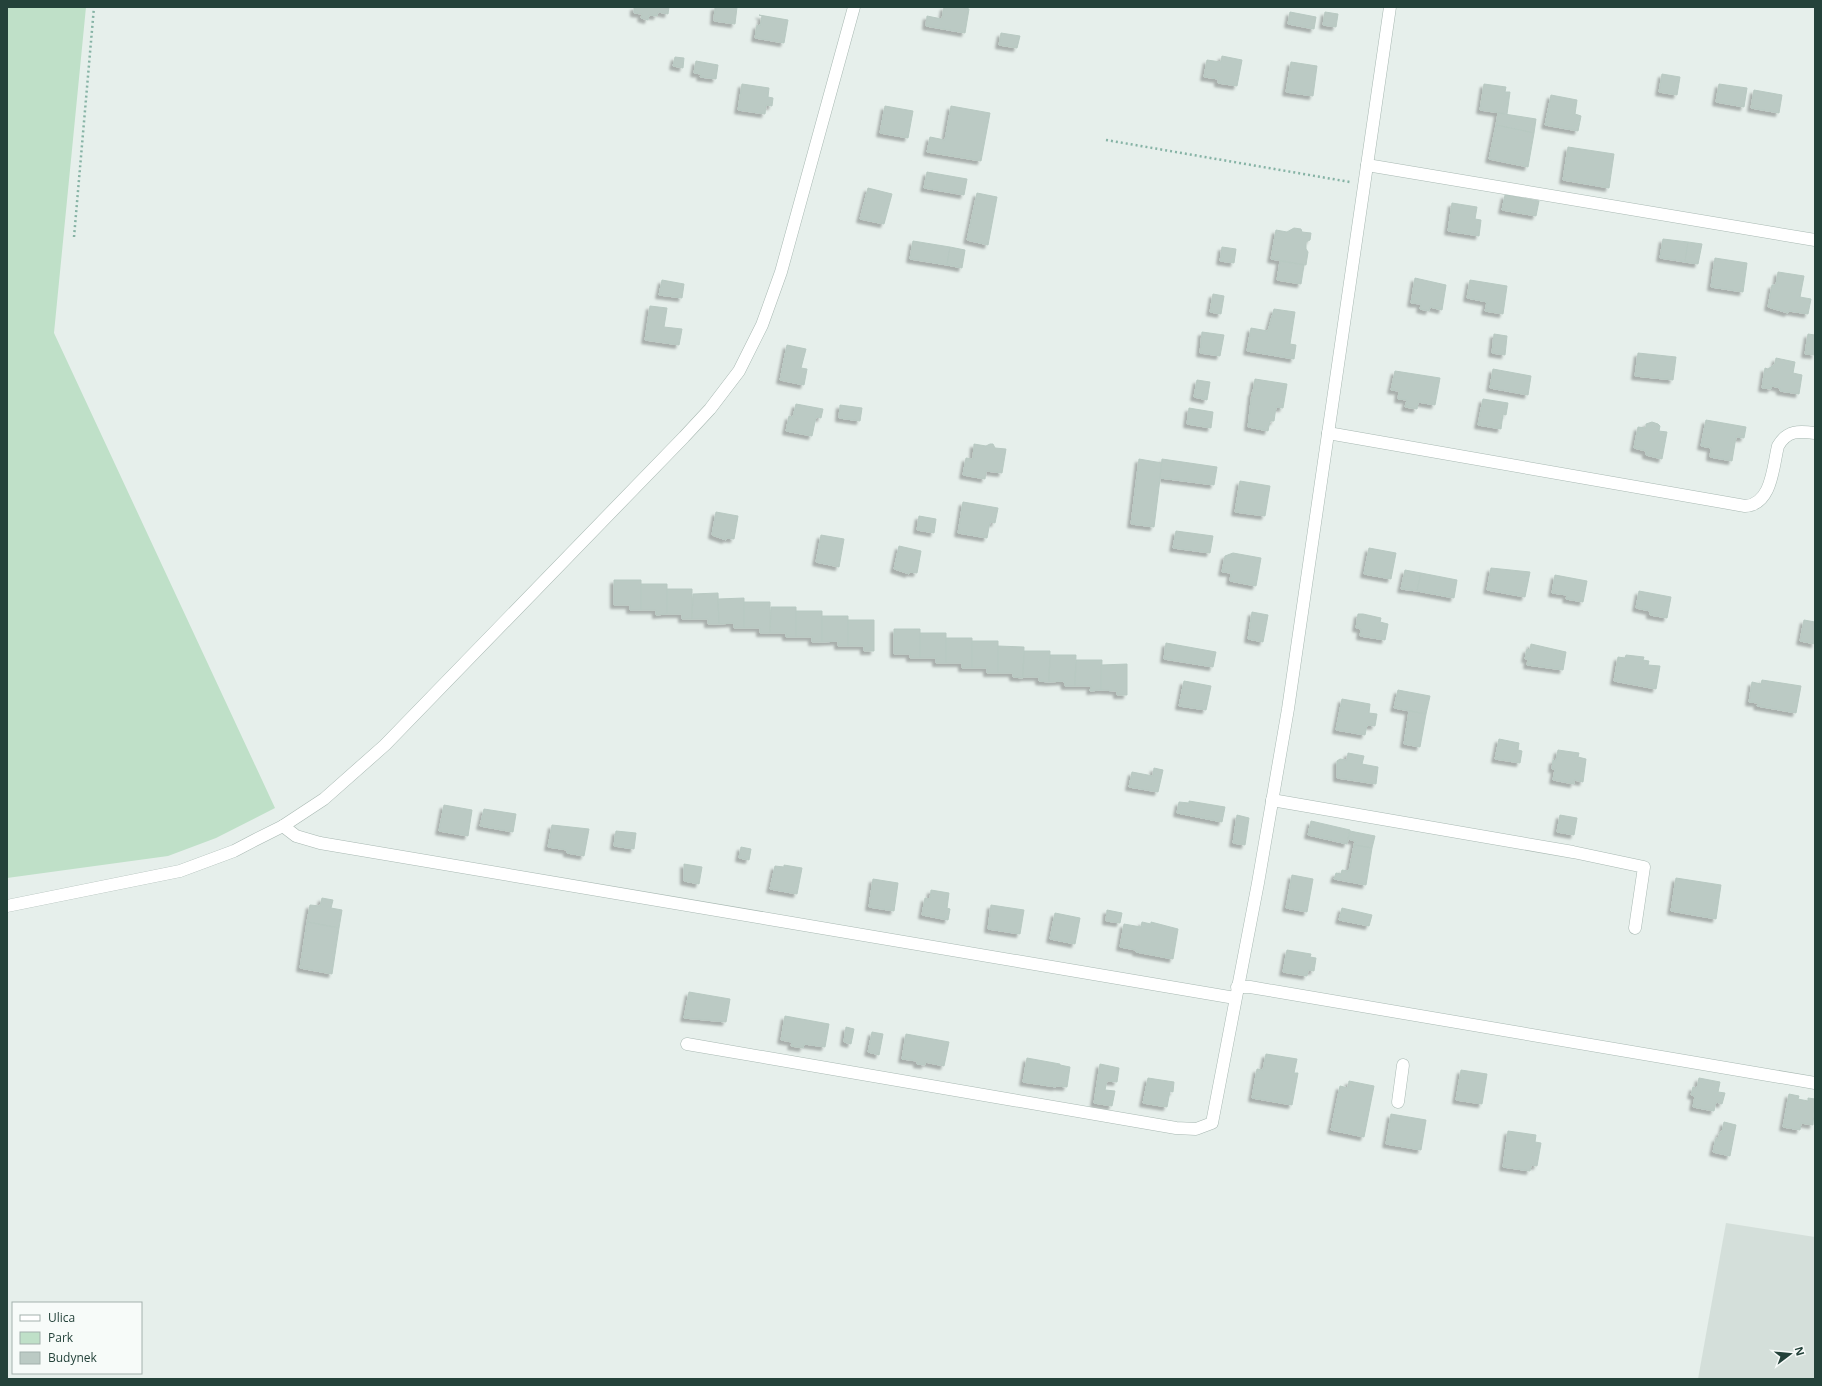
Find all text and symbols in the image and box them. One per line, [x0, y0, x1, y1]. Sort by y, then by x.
legend [12, 1302, 142, 1374]
text: Ulica [48, 1309, 75, 1326]
text: Park [48, 1329, 74, 1346]
north arrow [1770, 1334, 1810, 1374]
text: N [1792, 1345, 1809, 1357]
text: Budynek [48, 1349, 98, 1366]

